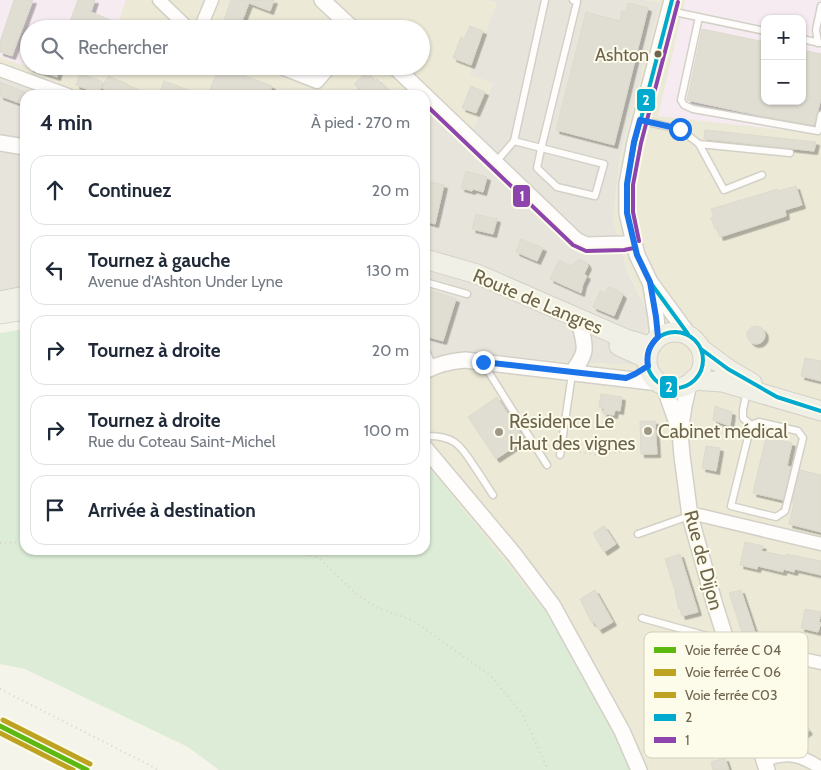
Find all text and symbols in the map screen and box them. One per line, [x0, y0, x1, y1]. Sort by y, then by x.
map controls [761, 15, 806, 105]
button: + [761, 15, 806, 60]
search box [20, 20, 430, 75]
icon: search [38, 34, 66, 62]
text: Rechercher [78, 36, 168, 59]
place label: Ashton [595, 44, 649, 66]
marker: Ashton [653, 49, 663, 59]
button: − [761, 60, 806, 105]
line badge: 2 [636, 88, 656, 112]
text: 2 [642, 91, 650, 109]
text: 4 min [40, 110, 93, 135]
text: À pied · 270 m [311, 113, 410, 132]
route start [669, 118, 692, 141]
icon: ahead [41, 176, 69, 204]
text: Continuez [88, 179, 171, 202]
text: 20 m [372, 181, 409, 200]
line badge: 1 [512, 184, 531, 208]
text: 1 [519, 187, 525, 205]
text: Tournez à gauche [88, 249, 230, 272]
icon: left [41, 256, 69, 284]
text: 130 m [366, 261, 409, 280]
street label: Route de Langres [470, 264, 606, 339]
text: Avenue d'Ashton Under Lyne [88, 272, 283, 291]
icon: right [41, 336, 69, 364]
text: Tournez à droite [88, 339, 221, 362]
text: 20 m [372, 341, 409, 360]
route end [472, 351, 495, 374]
line badge: 2 [659, 375, 678, 399]
text: 2 [665, 378, 673, 396]
text: Tournez à droite [88, 409, 221, 432]
place label: Résidence Le Haut des vignes [509, 410, 636, 455]
icon: right [41, 416, 69, 444]
place label: Cabinet médical [658, 420, 788, 443]
text: 100 m [364, 421, 409, 440]
marker: Cabinet médical [642, 425, 654, 437]
marker: Résidence Le Haut des vignes [493, 426, 505, 438]
text: Rue du Coteau Saint-Michel [88, 432, 276, 451]
icon: arrive [41, 496, 69, 524]
text: Arrivée à destination [88, 499, 256, 522]
street label: Rue de Dijon [679, 508, 728, 613]
legend [644, 632, 808, 758]
text: Voie ferrée C 04 [685, 641, 781, 659]
text: Voie ferrée C 06 [685, 663, 781, 681]
text: Voie ferrée C03 [685, 686, 777, 704]
text: 2 [685, 708, 692, 726]
text: 1 [685, 731, 690, 749]

